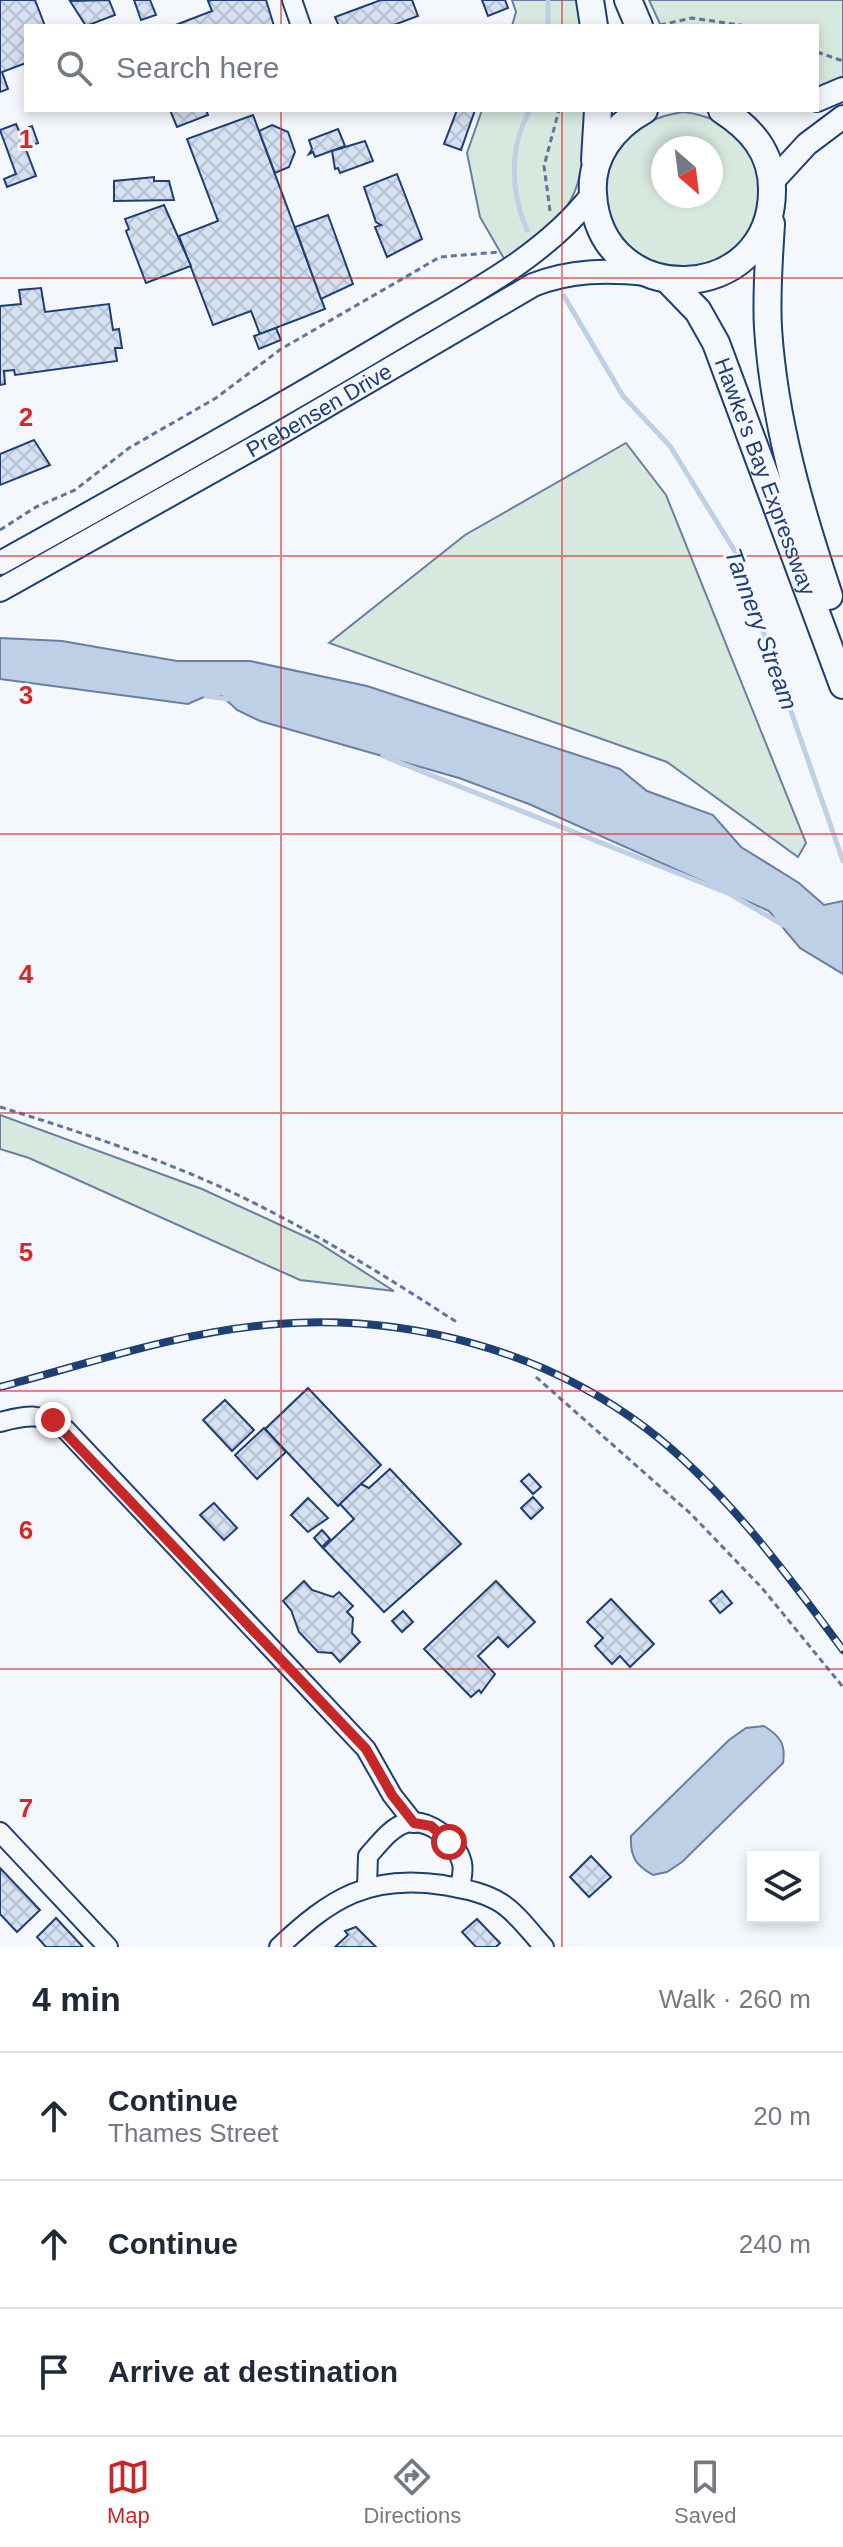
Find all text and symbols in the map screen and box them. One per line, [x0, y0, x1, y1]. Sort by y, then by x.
search box [24, 24, 819, 112]
icon: search [52, 46, 96, 90]
text: Search here [116, 51, 279, 84]
text: 1 [19, 124, 33, 154]
north arrow [651, 136, 723, 208]
street label: Hawke's Bay Expressway [710, 354, 820, 599]
street label: Prebensen Drive [242, 359, 396, 463]
text: 2 [19, 402, 33, 432]
water label: Tannery Stream [720, 544, 803, 713]
text: 3 [19, 680, 33, 710]
text: 4 [19, 959, 34, 989]
text: 5 [19, 1237, 33, 1267]
route end [35, 1402, 71, 1438]
text: 6 [19, 1515, 33, 1545]
text: 7 [19, 1793, 33, 1823]
route start [431, 1824, 467, 1860]
map controls [747, 1851, 819, 1923]
button: layers [747, 1851, 819, 1923]
text: 4 min [32, 1980, 121, 2018]
text: Walk · 260 m [659, 1984, 811, 2014]
text: Continue [108, 2084, 238, 2117]
icon: ahead [32, 2094, 76, 2138]
text: 20 m [753, 2101, 811, 2131]
text: Thames Street [108, 2118, 279, 2148]
icon: ahead [32, 2222, 76, 2266]
text: Continue [108, 2227, 238, 2260]
text: 240 m [739, 2229, 811, 2259]
icon: arrive [32, 2350, 76, 2394]
text: Arrive at destination [108, 2355, 398, 2388]
tab: Map [106, 2455, 150, 2529]
tab: Directions [363, 2455, 461, 2529]
tab: Saved [674, 2455, 737, 2529]

